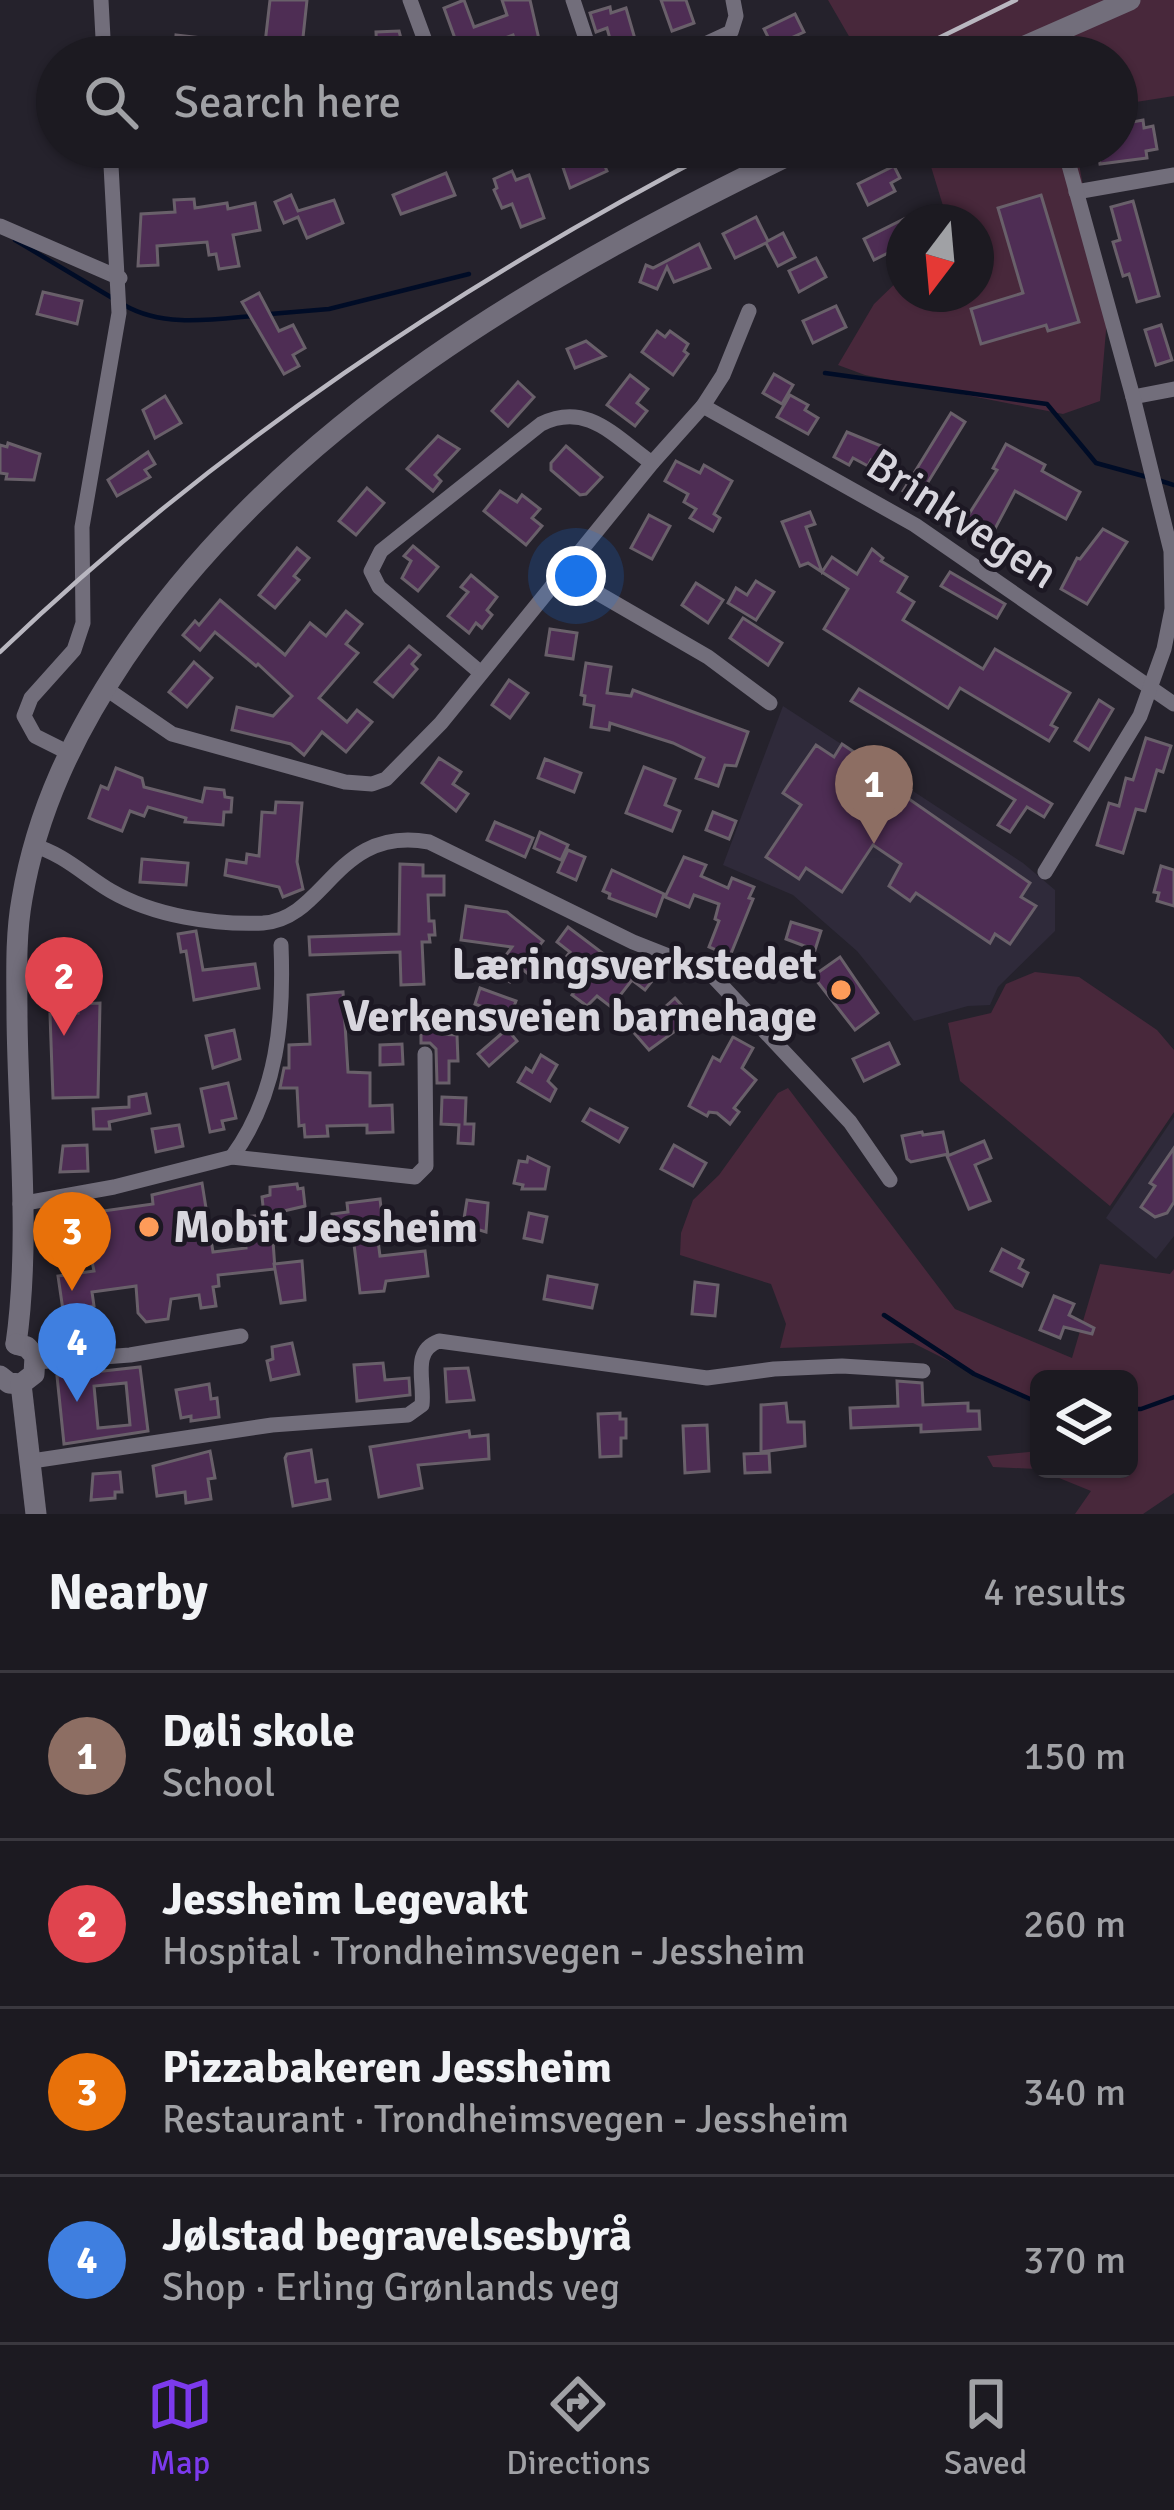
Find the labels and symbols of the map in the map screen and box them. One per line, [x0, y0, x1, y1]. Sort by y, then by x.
north arrow [886, 204, 994, 312]
street label: Brinkvegen [856, 437, 1068, 601]
your location [546, 546, 606, 606]
pin: 1 [835, 745, 913, 844]
pin: 2 [25, 937, 103, 1036]
place label: Læringsverkstedet Verkensveien barnehage [342, 937, 817, 1044]
marker: Læringsverkstedet Verkensveien barnehage [828, 977, 854, 1003]
pin: 3 [33, 1192, 111, 1291]
place label: Mobit Jessheim [173, 1200, 478, 1255]
marker: Mobit Jessheim [136, 1214, 162, 1240]
pin: 4 [38, 1303, 116, 1402]

